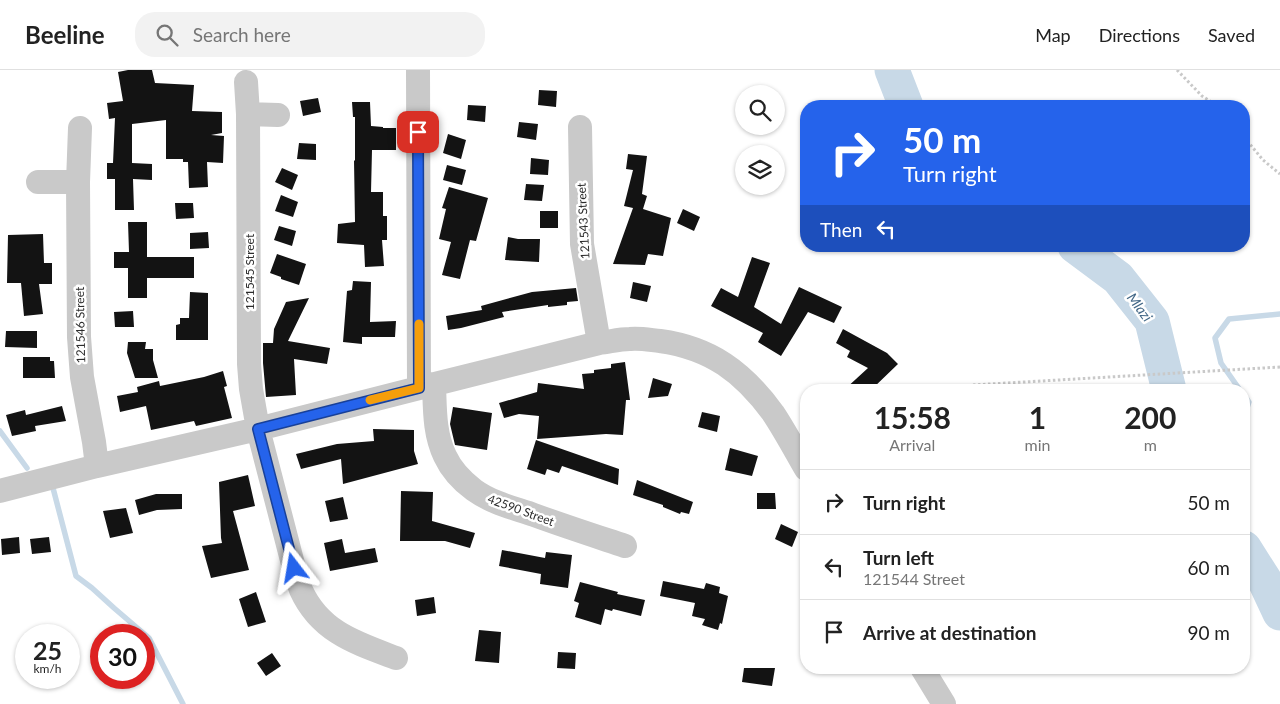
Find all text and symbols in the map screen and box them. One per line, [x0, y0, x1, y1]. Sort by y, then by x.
search box [135, 12, 485, 57]
text: Beeline [25, 20, 105, 49]
icon: search [153, 21, 181, 49]
text: Search here [193, 23, 291, 46]
text: Map [1035, 24, 1071, 46]
text: Directions [1099, 24, 1180, 46]
text: Saved [1208, 24, 1255, 46]
map controls [735, 85, 785, 195]
button: search [735, 85, 785, 135]
pin [397, 111, 439, 153]
icon: arrive [404, 118, 432, 146]
text: 50 m [903, 118, 981, 160]
icon: right [820, 120, 885, 185]
button: layers [735, 145, 785, 195]
text: Turn right [903, 160, 997, 187]
street label: 121543 Street [573, 182, 592, 260]
icon: left [872, 215, 900, 243]
text: Then [820, 218, 862, 241]
street label: 121545 Street [242, 233, 257, 310]
street label: 121546 Street [72, 286, 88, 363]
water label: Mlazi [1124, 289, 1157, 325]
text: 15:58 [874, 399, 951, 435]
text: 1 [1029, 399, 1046, 435]
text: 200 [1124, 399, 1176, 435]
text: Arrival [889, 435, 935, 454]
text: min [1025, 435, 1051, 454]
text: m [1144, 435, 1157, 454]
icon: right [820, 488, 848, 516]
street label: 42590 Street [486, 491, 557, 529]
text: Turn right [863, 491, 945, 514]
text: 50 m [1187, 491, 1230, 514]
position arrow [267, 541, 319, 593]
text: Turn left [863, 546, 934, 569]
icon: left [820, 553, 848, 581]
text: 60 m [1187, 556, 1230, 579]
text: 121544 Street [863, 569, 965, 588]
icon: arrive [820, 618, 848, 646]
text: Arrive at destination [863, 621, 1036, 644]
text: 90 m [1187, 621, 1230, 644]
speed limit sign: 30 [90, 624, 155, 689]
text: 25 [33, 635, 62, 665]
text: km/h [33, 661, 62, 676]

